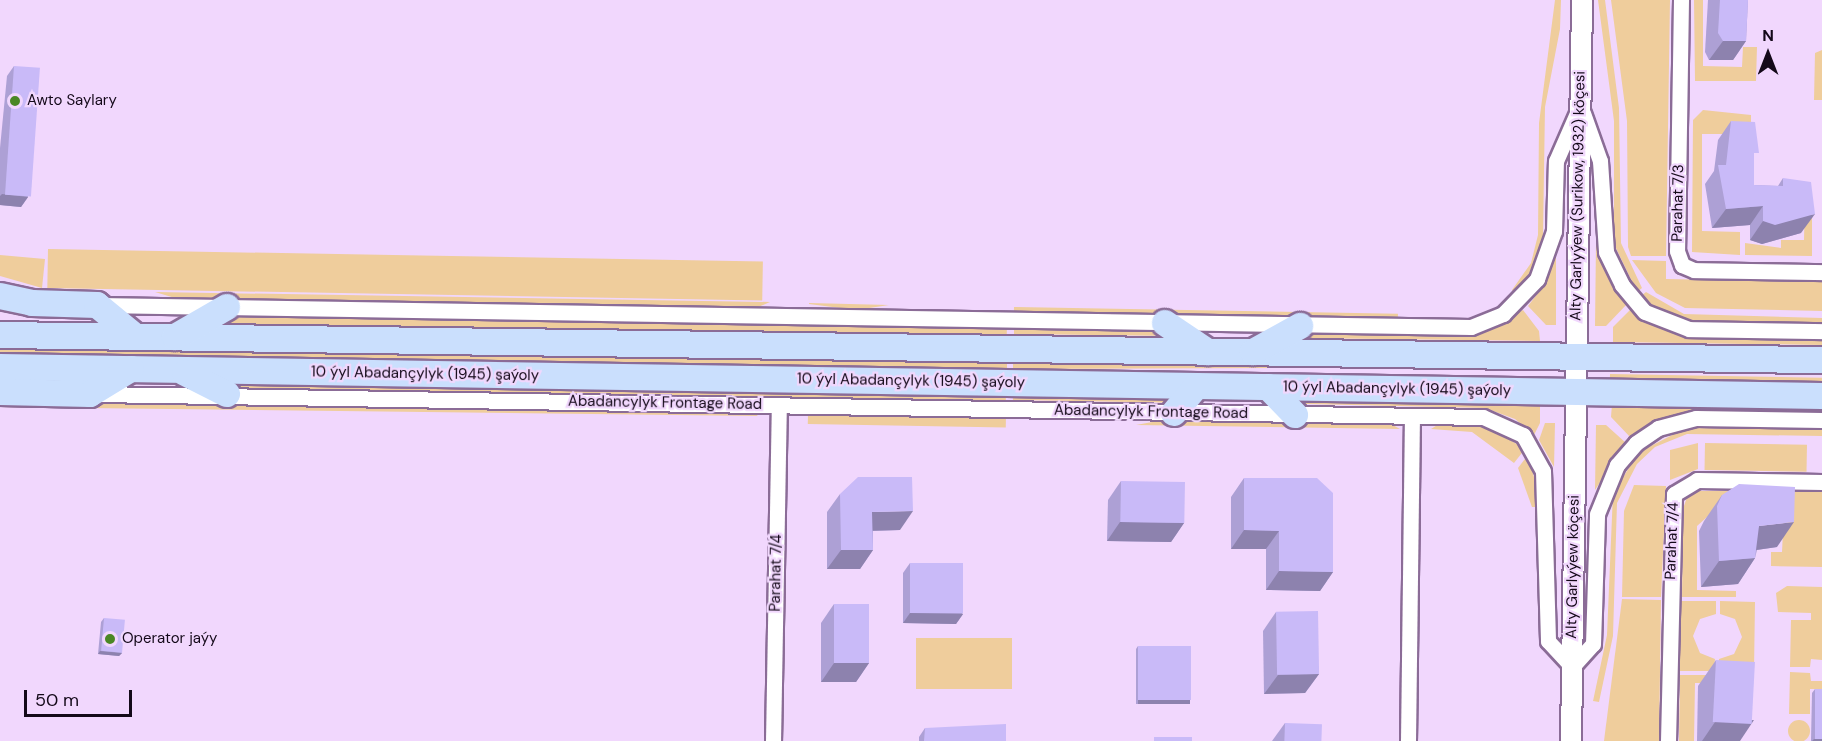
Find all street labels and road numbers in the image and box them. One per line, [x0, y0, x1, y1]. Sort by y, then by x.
street label: Alty Garlyýew (Surikow, 1932) köçesi [1567, 71, 1589, 321]
street label: Parahat 7/3 [1668, 164, 1688, 242]
street label: 10 ýyl Abadançylyk (1945) şaýoly [311, 363, 539, 385]
street label: 10 ýyl Abadançylyk (1945) şaýoly [797, 370, 1025, 392]
street label: 10 ýyl Abadançylyk (1945) şaýoly [1283, 378, 1511, 400]
street label: Abadancylyk Frontage Road [568, 392, 762, 414]
street label: Abadancylyk Frontage Road [1054, 401, 1248, 423]
street label: Alty Garlyýew köçesi [1563, 495, 1583, 639]
street label: Parahat 7/4 [1662, 502, 1682, 580]
street label: Parahat 7/4 [766, 534, 786, 612]

